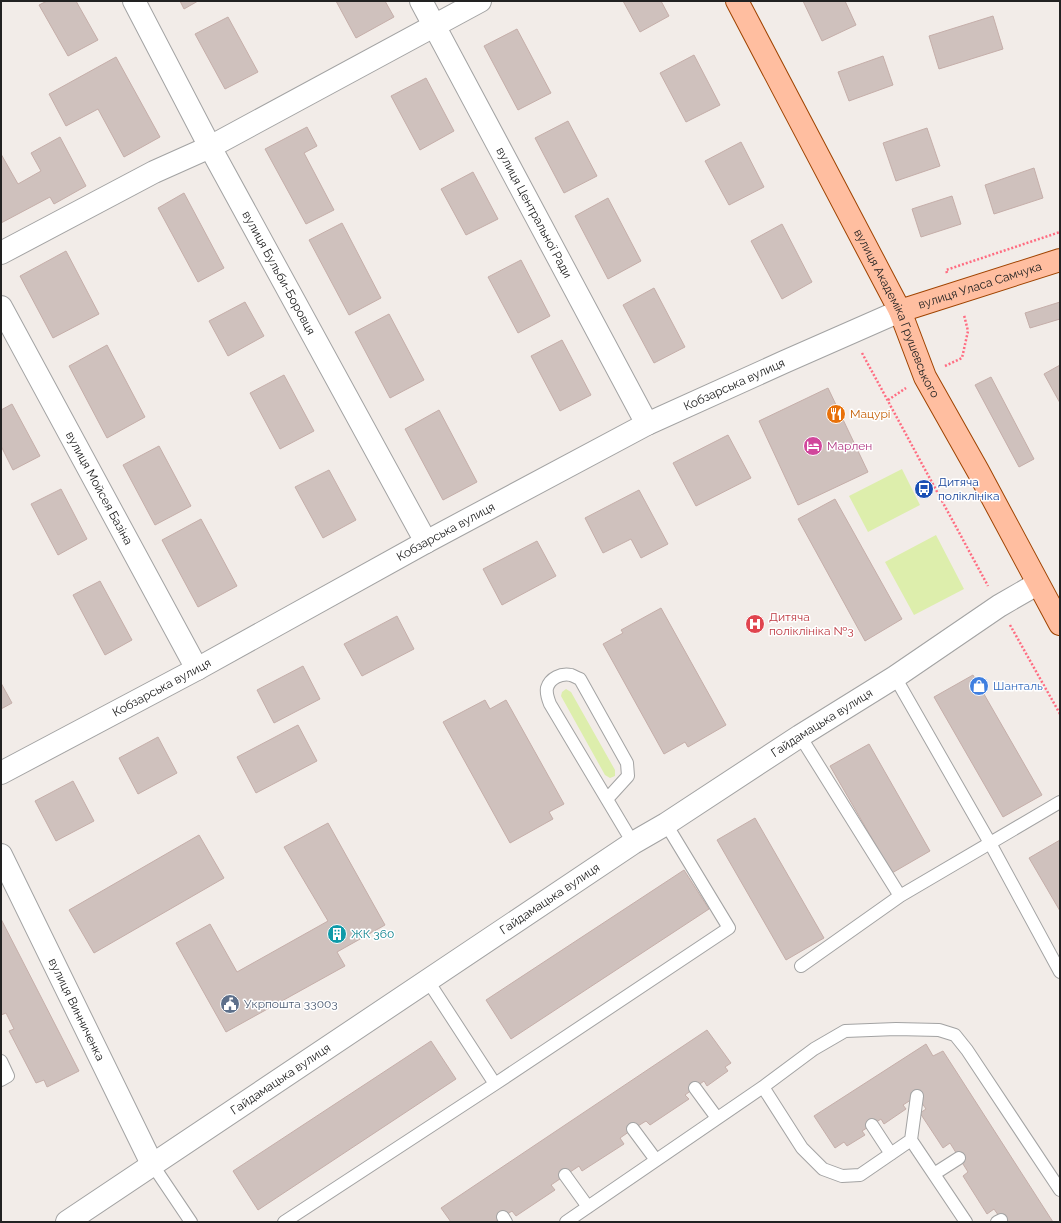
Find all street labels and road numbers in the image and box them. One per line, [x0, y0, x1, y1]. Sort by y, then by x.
street label: вулиця Центральної Ради [493, 145, 575, 280]
street label: вулиця Бульби-Боровця [239, 209, 318, 337]
street label: вулиця Академіка Грушевського [851, 227, 942, 400]
street label: вулиця Уласа Самчука [917, 259, 1044, 312]
street label: Кобзарська вулиця [681, 356, 787, 413]
street label: вулиця Мойсея Базіна [63, 429, 135, 547]
street label: Кобзарська вулиця [394, 500, 497, 564]
street label: Кобзарська вулиця [110, 656, 213, 720]
street label: Гайдамацька вулиця [768, 686, 875, 760]
street label: Гайдамацька вулиця [497, 860, 602, 937]
street label: вулиця Винниченка [46, 956, 107, 1063]
street label: Гайдамацька вулиця [228, 1041, 333, 1117]

